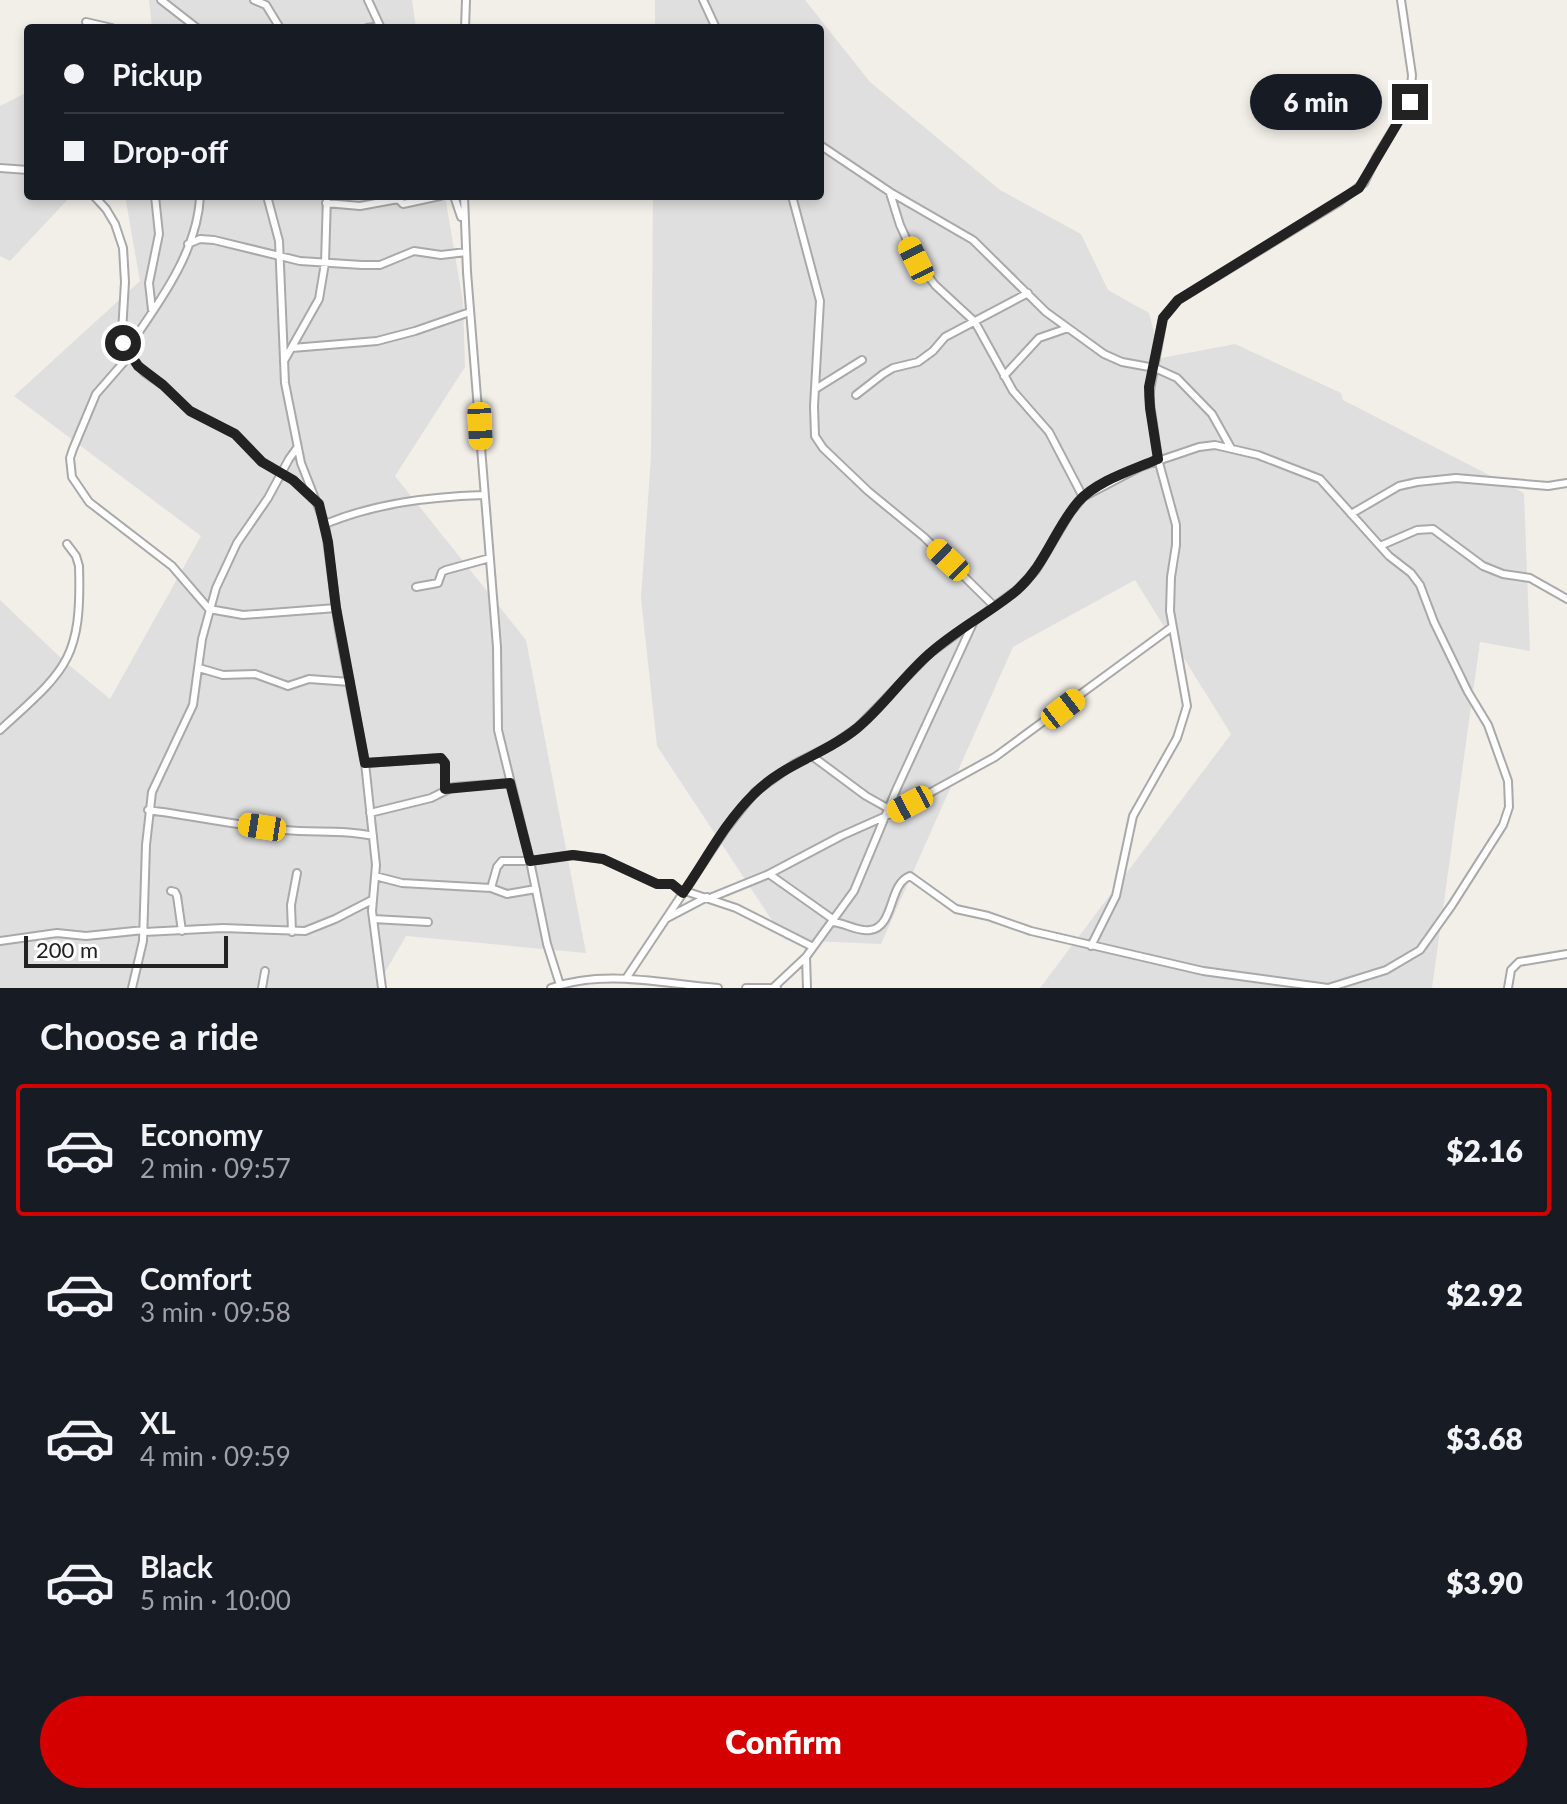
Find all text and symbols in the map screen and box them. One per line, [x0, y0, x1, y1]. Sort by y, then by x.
text: Pickup [112, 56, 203, 92]
callout: 6 min [1250, 74, 1382, 130]
route end [1392, 84, 1428, 120]
text: 6 min [1284, 86, 1348, 118]
text: Drop-off [112, 133, 228, 169]
car [895, 233, 937, 287]
route start [105, 325, 141, 361]
car [467, 401, 493, 451]
car [922, 535, 974, 585]
car [1037, 685, 1089, 733]
car [883, 782, 937, 826]
car [236, 811, 288, 843]
scale bar [24, 932, 228, 968]
text: 200 m [36, 936, 98, 963]
text: Choose a ride [40, 1014, 259, 1058]
icon: car [44, 1114, 116, 1186]
text: Economy [140, 1116, 263, 1152]
text: $2.16 [1446, 1132, 1523, 1168]
text: 2 min · 09:57 [140, 1152, 291, 1184]
icon: car [44, 1258, 116, 1330]
text: Comfort [140, 1260, 252, 1296]
text: $2.92 [1446, 1276, 1523, 1312]
text: 3 min · 09:58 [140, 1296, 291, 1328]
icon: car [44, 1402, 116, 1474]
text: XL [140, 1404, 176, 1440]
text: $3.68 [1446, 1420, 1523, 1456]
text: 4 min · 09:59 [140, 1440, 291, 1472]
icon: car [44, 1546, 116, 1618]
text: Black [140, 1548, 213, 1584]
text: $3.90 [1446, 1564, 1523, 1600]
text: 5 min · 10:00 [140, 1584, 291, 1616]
button: Confirm [40, 1696, 1527, 1788]

